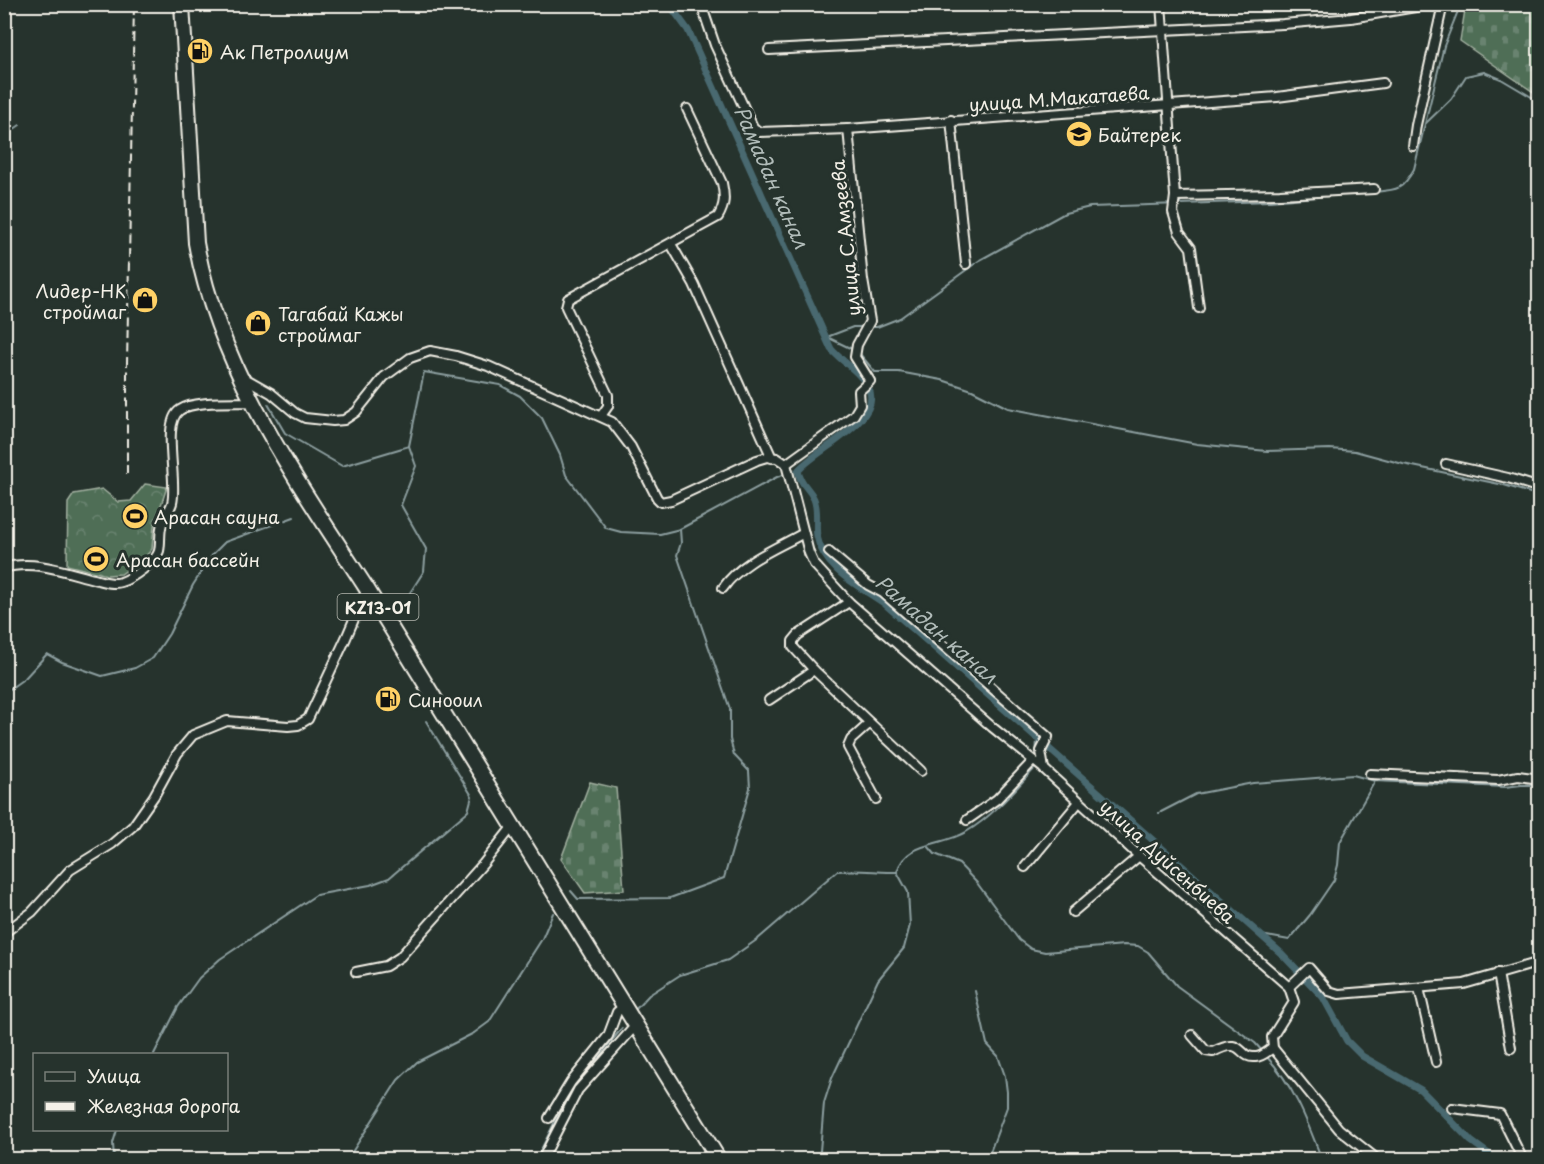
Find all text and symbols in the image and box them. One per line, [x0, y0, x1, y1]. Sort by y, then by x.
fuel station icon: Ак Петролиум [185, 36, 215, 66]
place label: Ак Петролиум [220, 38, 349, 65]
street label: улица М.Макатаева [968, 78, 1151, 118]
water label: Рамадан канал [727, 101, 817, 253]
school or university icon: Байтерек [1064, 119, 1094, 149]
place label: Байтерек [1098, 121, 1181, 148]
street label: улица С.Амзеева [823, 158, 867, 317]
place label: Лидер-НК строймаг [36, 277, 127, 325]
shop icon: Лидер-НК строймаг [130, 285, 160, 315]
place label: Тагабай Кажы строймаг [278, 300, 403, 348]
shop icon: Тагабай Кажы строймаг [243, 308, 273, 338]
sports icon: Арасан сауна [120, 501, 150, 531]
place label: Арасан сауна [154, 503, 280, 530]
sports icon: Арасан бассейн [81, 544, 111, 574]
place label: Арасан бассейн [116, 546, 260, 573]
water label: Рамадан канал [869, 567, 1005, 691]
road number: KZ13-01 [338, 594, 418, 620]
fuel station icon: Синооил [373, 684, 403, 714]
place label: Синооил [408, 686, 483, 713]
street label: улица Дуйсенбиева [1094, 793, 1242, 930]
legend [33, 1053, 228, 1131]
text: Улица [87, 1062, 141, 1089]
text: Железная дорога [87, 1092, 241, 1119]

